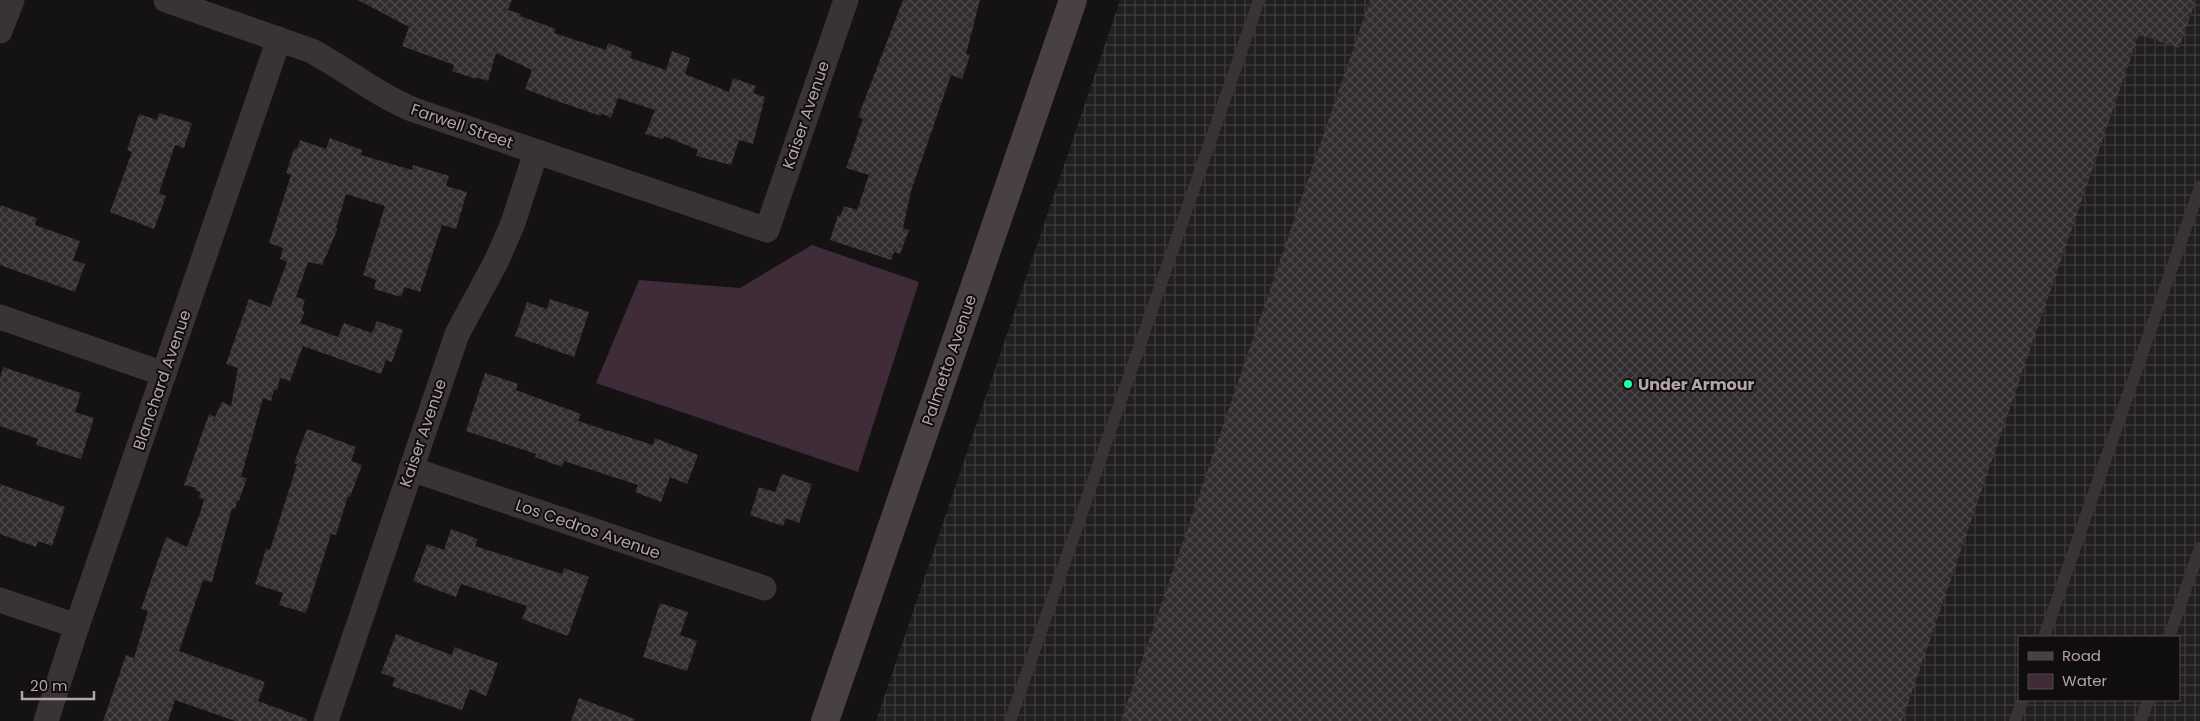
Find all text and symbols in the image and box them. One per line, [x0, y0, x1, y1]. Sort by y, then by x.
street label: Kaiser Avenue [777, 58, 835, 172]
street label: Farwell Street [408, 98, 516, 154]
street label: Palmetto Avenue [916, 292, 982, 428]
street label: Blanchard Avenue [127, 307, 197, 453]
place label: Under Armour [1638, 373, 1755, 396]
street label: Kaiser Avenue [394, 376, 452, 490]
marker: Under Armour [1622, 378, 1634, 390]
street label: Los Cedros Avenue [512, 493, 664, 565]
legend [2018, 636, 2180, 701]
text: Road [2062, 645, 2101, 666]
scale bar [22, 668, 95, 700]
text: Water [2062, 670, 2108, 691]
text: 20 m [30, 675, 68, 696]

